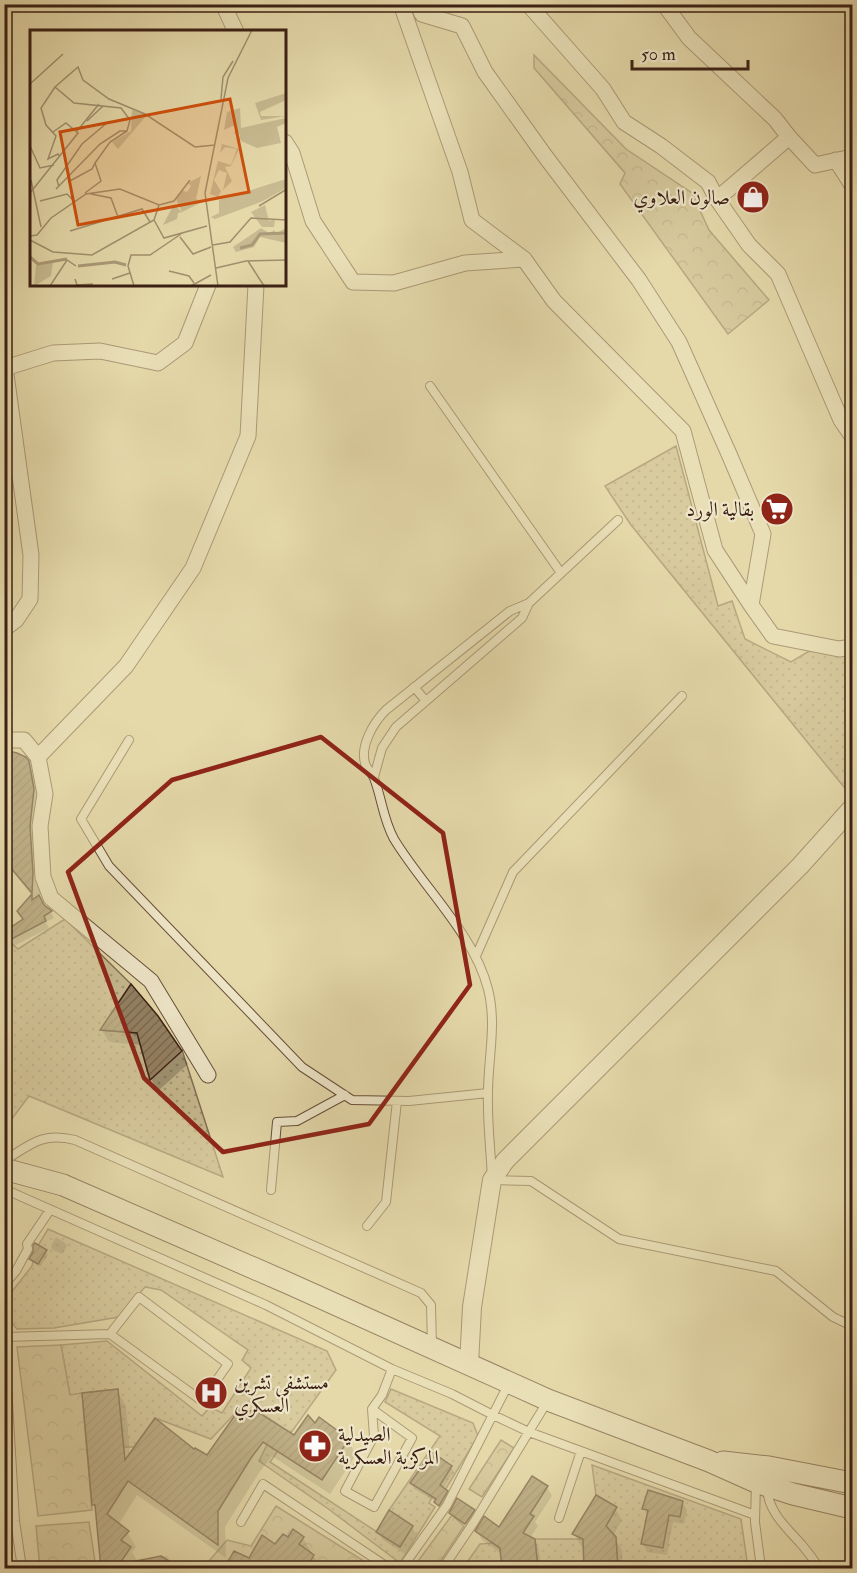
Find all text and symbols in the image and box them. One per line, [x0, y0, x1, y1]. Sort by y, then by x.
inset map [30, 30, 286, 286]
scale bar [632, 33, 748, 71]
text: 50 m [641, 43, 676, 66]
shop icon: صالون العلاوي [735, 179, 771, 215]
place label: صالون العلاوي [633, 185, 730, 213]
supermarket icon: بقالية الورد [759, 491, 795, 527]
place label: بقالية الورد [686, 497, 754, 522]
place label: مستشفى تشرين العسكري [234, 1370, 329, 1421]
hospital icon: مستشفى تشرين العسكري [193, 1375, 229, 1411]
place label: الصيدلية المركزية العسكرية [338, 1422, 439, 1470]
pharmacy icon: الصيدلية المركزية العسكرية [297, 1428, 333, 1464]

